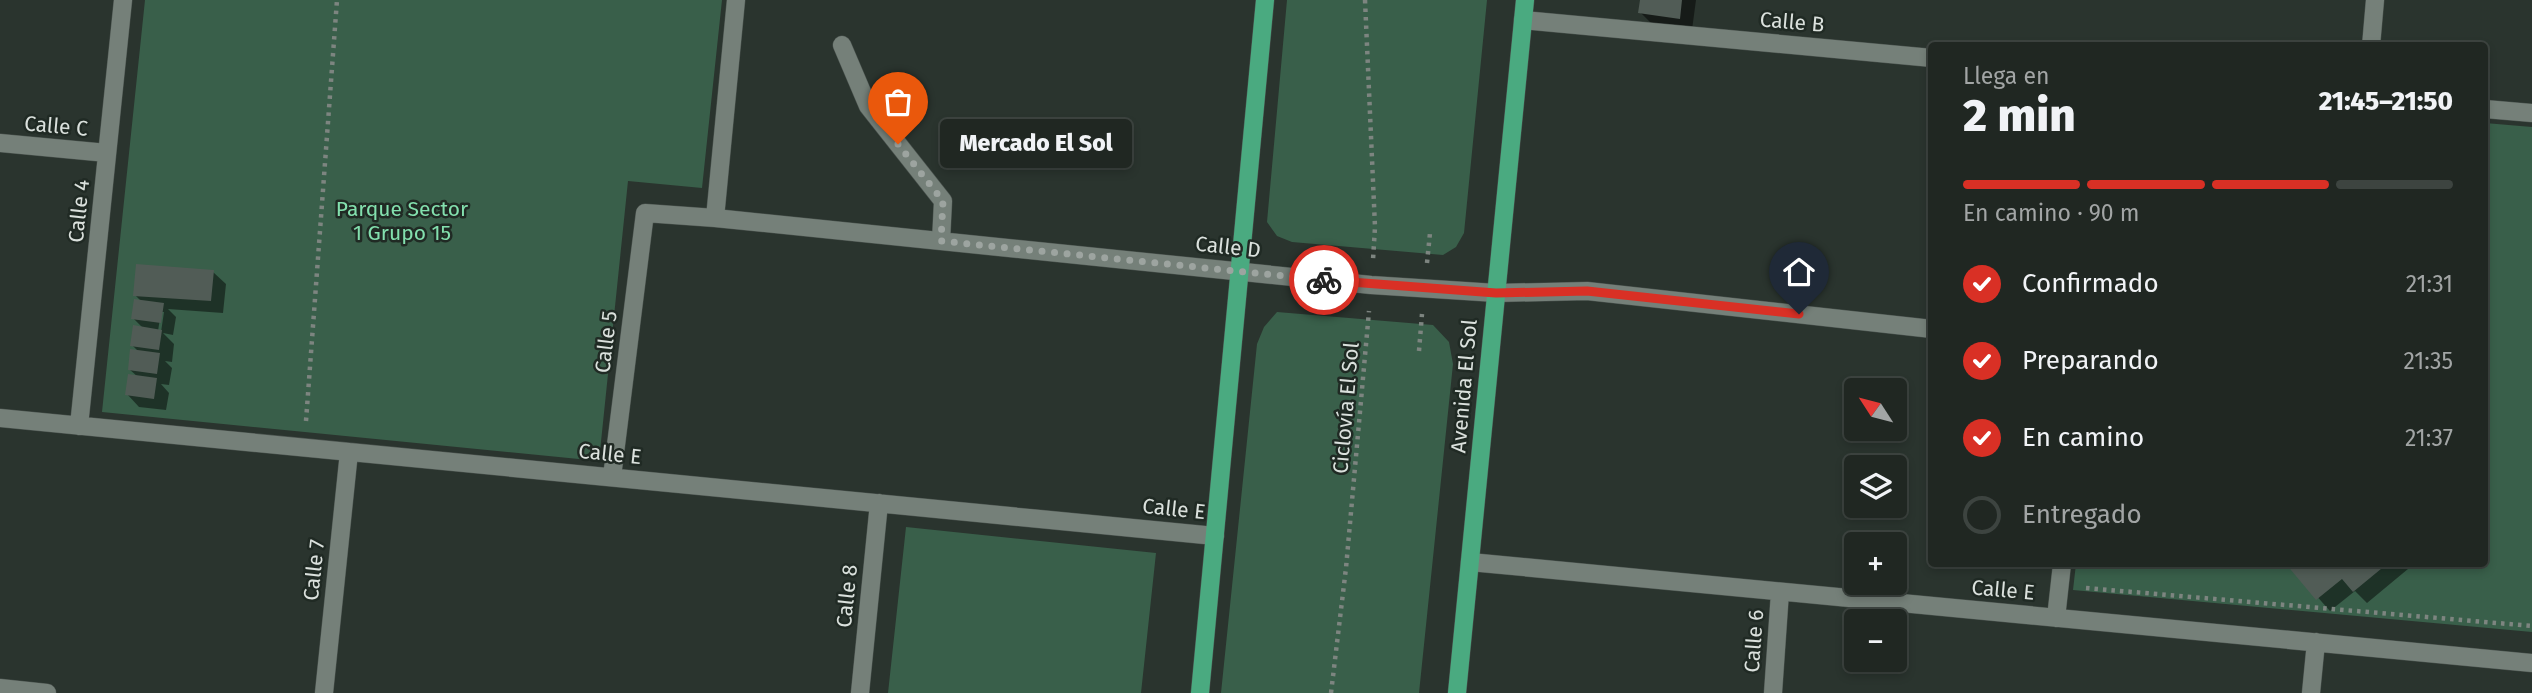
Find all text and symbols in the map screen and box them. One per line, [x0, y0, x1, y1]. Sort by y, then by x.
street label: Calle B [1759, 6, 1825, 38]
text: Llega en [1963, 62, 2049, 90]
pin [868, 72, 928, 144]
icon: bag [879, 83, 917, 121]
text: 21:45–21:50 [2319, 86, 2453, 117]
text: 2 min [1963, 88, 2076, 143]
street label: Calle C [23, 110, 89, 142]
callout: Mercado El Sol [940, 120, 1132, 168]
text: Mercado El Sol [959, 129, 1113, 157]
street label: Calle 4 [63, 178, 95, 244]
park label: Parque Sector 1 Grupo 15 [336, 196, 468, 246]
text: En camino · 90 m [1963, 199, 2139, 227]
street label: Calle D [1194, 231, 1262, 263]
pin [1769, 242, 1829, 314]
courier [1289, 245, 1359, 315]
icon: home [1780, 253, 1818, 291]
icon: bike [1305, 261, 1343, 299]
icon: check [1963, 265, 2001, 303]
text: Confirmado [2022, 268, 2159, 299]
text: 21:31 [2406, 270, 2453, 298]
street label: Calle 5 [589, 309, 623, 375]
street label: Avenida El Sol [1445, 318, 1483, 454]
street label: Ciclovía El Sol [1327, 341, 1365, 475]
icon: check [1963, 342, 2001, 380]
text: Preparando [2022, 345, 2159, 376]
text: 21:35 [2404, 347, 2453, 375]
north arrow [1844, 378, 1908, 441]
map controls [1844, 378, 1907, 672]
icon: check [1963, 419, 2001, 457]
text: En camino [2022, 422, 2144, 453]
text: 21:37 [2405, 424, 2453, 452]
street label: Calle E [577, 438, 643, 470]
button: layers [1844, 455, 1907, 518]
street label: Calle E [1141, 493, 1207, 525]
text: Entregado [2022, 499, 2142, 530]
button: + [1844, 532, 1907, 595]
street label: Calle 7 [298, 538, 330, 602]
street label: Calle 8 [831, 563, 863, 629]
street label: Calle E [1970, 574, 2036, 606]
street label: Calle 6 [1739, 609, 1769, 673]
button: − [1844, 609, 1907, 672]

